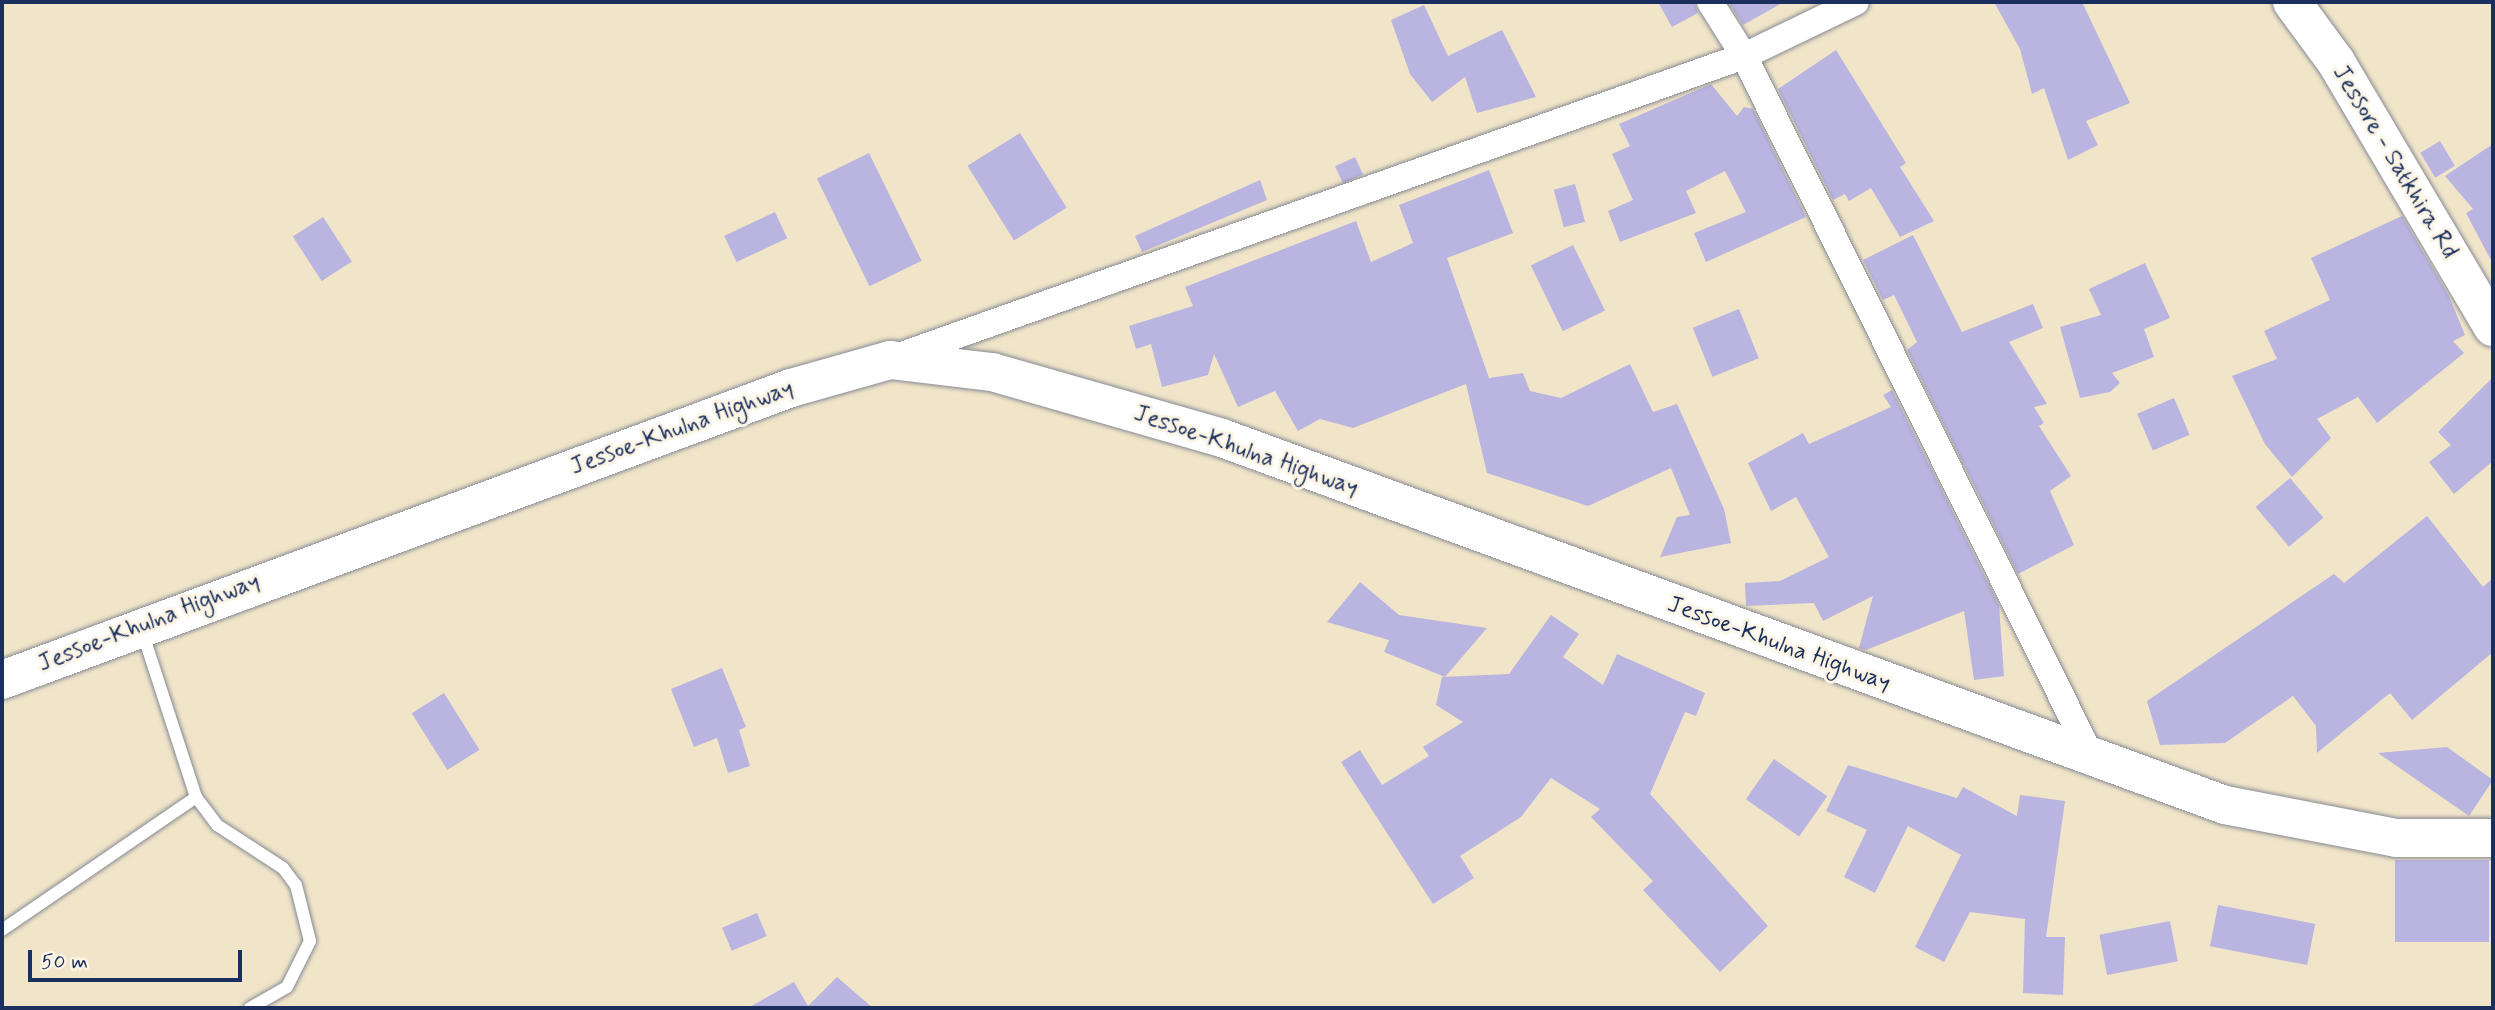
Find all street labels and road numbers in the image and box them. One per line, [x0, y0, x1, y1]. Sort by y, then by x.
street label: Jessore - Satkhira Rd [2326, 61, 2464, 263]
street label: Jessoe-Khulna Highway [566, 374, 798, 482]
street label: Jessoe-Khulna Highway [1129, 399, 1363, 503]
street label: Jessoe-Khulna Highway [33, 567, 265, 679]
street label: Jessoe-Khulna Highway [1663, 590, 1895, 698]

